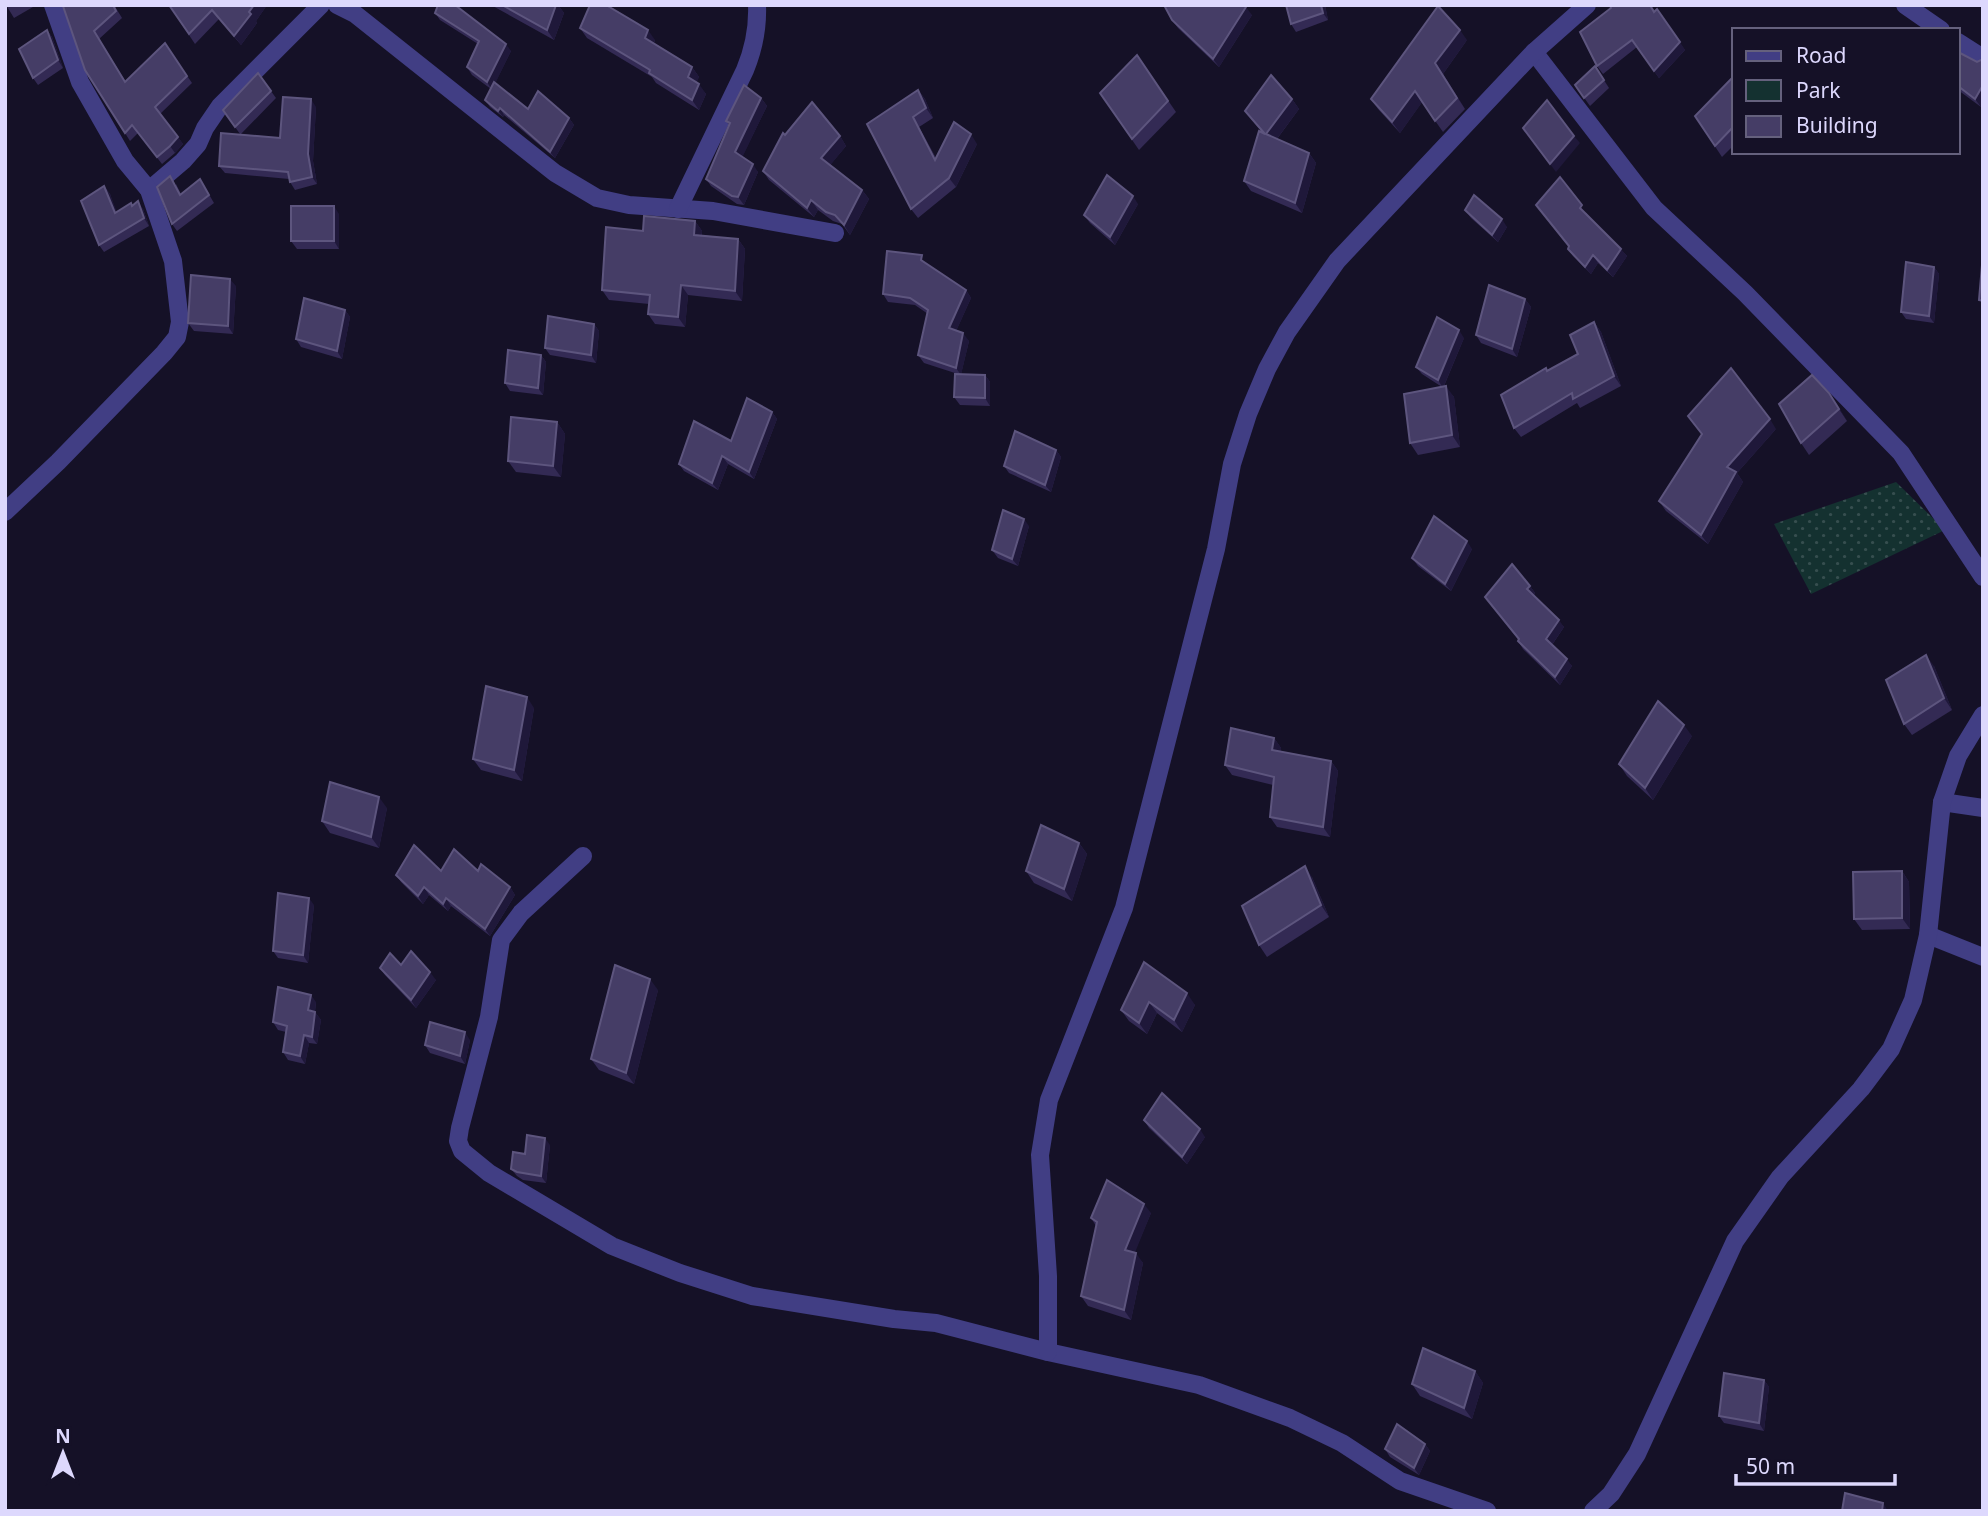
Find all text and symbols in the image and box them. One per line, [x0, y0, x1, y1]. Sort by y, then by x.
legend [1732, 28, 1960, 154]
text: Road [1796, 41, 1846, 69]
text: Park [1796, 76, 1841, 104]
text: Building [1796, 111, 1878, 139]
north arrow [28, 1418, 98, 1488]
text: N [55, 1423, 71, 1449]
scale bar [1736, 1442, 1895, 1486]
text: 50 m [1746, 1452, 1795, 1480]

